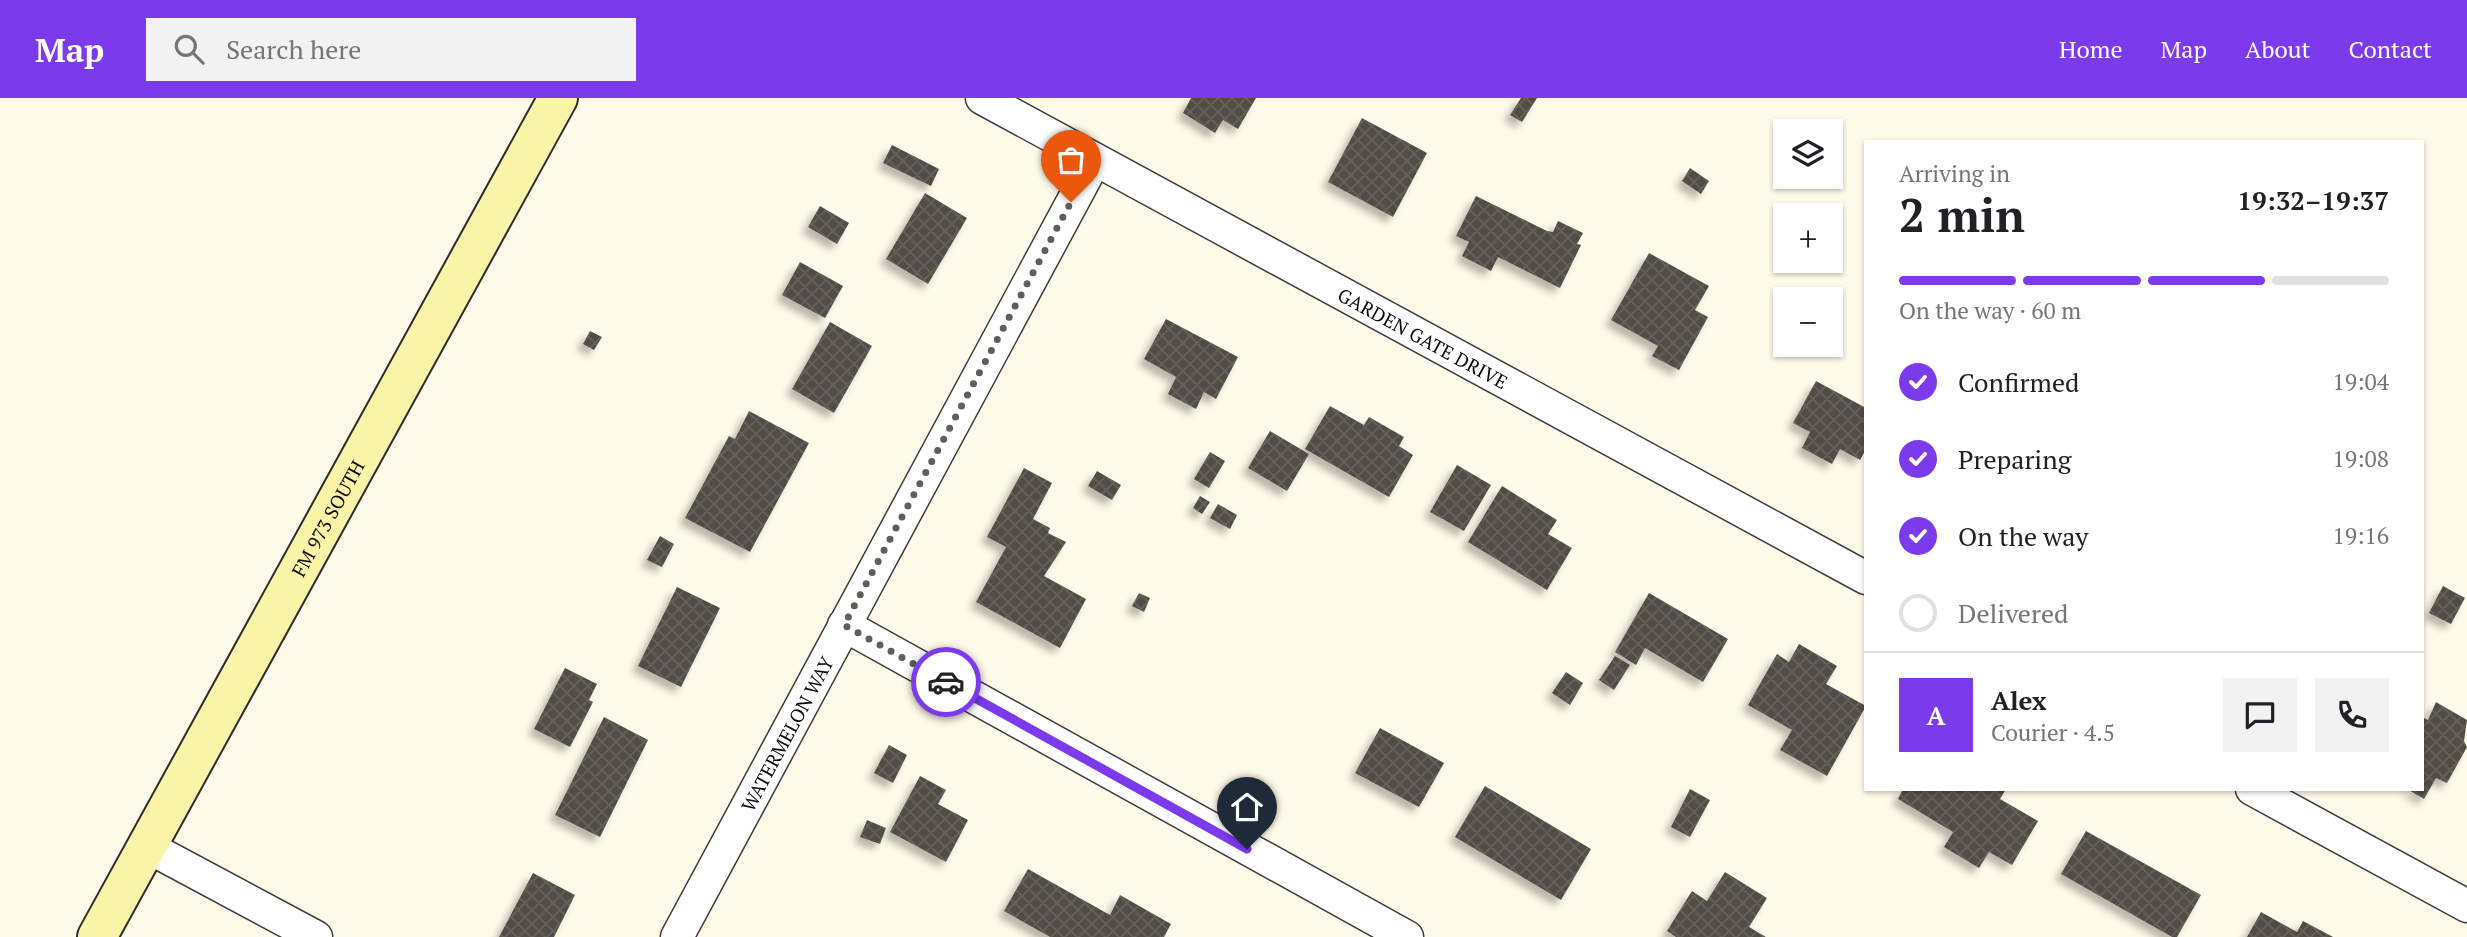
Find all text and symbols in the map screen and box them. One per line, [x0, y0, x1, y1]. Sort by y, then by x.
search box [146, 18, 636, 81]
text: Map [35, 28, 104, 71]
icon: search [170, 30, 208, 68]
text: Search here [226, 32, 361, 66]
text: Home [2059, 33, 2123, 65]
text: Map [2161, 33, 2207, 65]
text: About [2245, 33, 2311, 65]
text: Contact [2349, 33, 2432, 65]
map controls [1773, 119, 1843, 357]
button: layers [1773, 119, 1843, 189]
pin [1041, 130, 1101, 202]
icon: bag [1052, 141, 1090, 179]
text: Arriving in [1899, 158, 2010, 189]
text: 19:32–19:37 [2237, 183, 2389, 217]
text: 2 min [1899, 184, 2025, 245]
button: + [1773, 203, 1843, 273]
street label: GARDEN GATE DRIVE [1334, 281, 1512, 394]
button: − [1773, 287, 1843, 357]
text: On the way · 60 m [1899, 295, 2081, 326]
icon: check [1899, 363, 1937, 401]
text: Confirmed [1958, 365, 2079, 399]
text: 19:04 [2332, 366, 2389, 397]
icon: check [1899, 440, 1937, 478]
text: Preparing [1958, 442, 2071, 476]
text: 19:08 [2332, 443, 2389, 474]
street label: FM 973 SOUTH [285, 455, 369, 581]
icon: check [1899, 517, 1937, 555]
text: On the way [1958, 519, 2089, 553]
text: 19:16 [2332, 520, 2389, 551]
text: Delivered [1958, 596, 2068, 630]
courier [911, 647, 981, 717]
street label: WATERMELON WAY [735, 651, 839, 815]
icon: car [927, 663, 965, 701]
button: chat [2223, 678, 2297, 752]
button: phone [2315, 678, 2389, 752]
text: Alex [1991, 683, 2047, 717]
text: A [1927, 698, 1945, 732]
text: Courier · 4.5 [1991, 717, 2115, 748]
pin [1217, 777, 1277, 849]
icon: home [1228, 788, 1266, 826]

